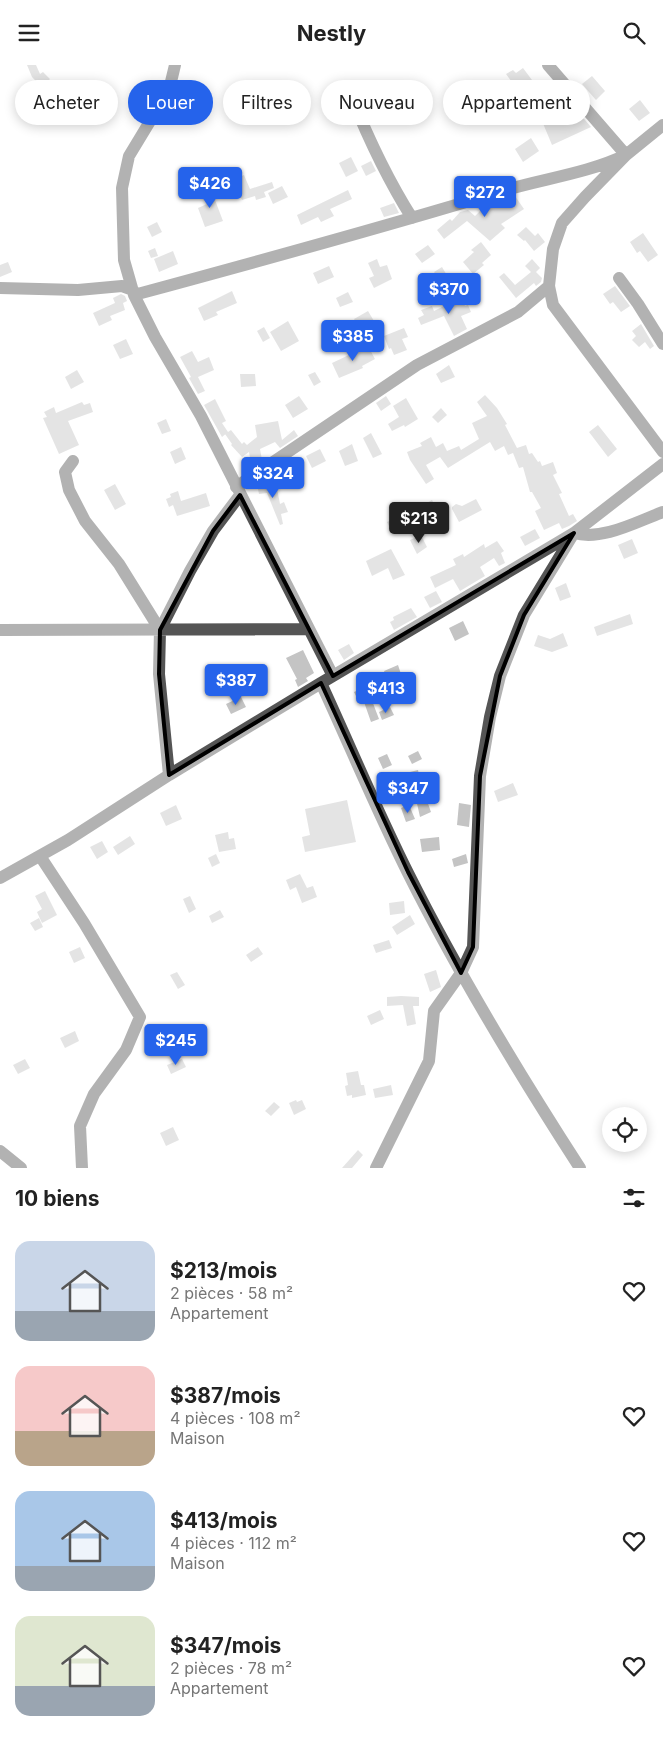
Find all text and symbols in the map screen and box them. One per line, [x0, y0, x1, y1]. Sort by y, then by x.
icon: menu [15, 19, 43, 47]
icon: search [620, 19, 648, 47]
text: Nestly [297, 20, 366, 46]
chip: Acheter [15, 80, 118, 125]
chip: Louer [128, 80, 213, 125]
chip: Filtres [223, 80, 311, 125]
chip: Nouveau [321, 80, 433, 125]
chip: Appartement [443, 80, 590, 125]
pin: $426 [180, 167, 240, 209]
text: $426 [189, 173, 231, 193]
pin: $272 [455, 175, 515, 218]
text: $272 [465, 182, 505, 202]
pin: $370 [419, 273, 479, 315]
text: $370 [429, 279, 469, 299]
pin: $385 [323, 319, 383, 362]
text: $385 [332, 326, 374, 346]
pin: $324 [243, 457, 303, 499]
text: $324 [252, 463, 294, 483]
pin: $213 [389, 501, 449, 544]
text: $213 [400, 508, 438, 528]
pin: $387 [206, 663, 266, 706]
text: $387 [216, 670, 256, 690]
pin: $413 [356, 671, 416, 714]
text: $413 [367, 678, 405, 698]
pin: $347 [378, 771, 438, 814]
text: $347 [388, 778, 428, 798]
pin: $245 [146, 1023, 206, 1066]
text: $245 [155, 1030, 197, 1050]
map controls [602, 1107, 647, 1152]
button: locate [602, 1107, 647, 1152]
icon: filters [620, 1184, 648, 1212]
text: 10 biens [15, 1186, 99, 1211]
text: $213/mois [170, 1258, 277, 1283]
icon: home [55, 1261, 115, 1321]
icon: heart [620, 1277, 648, 1305]
text: 2 pièces · 58 m² [170, 1283, 293, 1303]
text: Appartement [170, 1303, 268, 1323]
text: $387/mois [170, 1383, 281, 1408]
icon: home [55, 1386, 115, 1446]
icon: heart [620, 1402, 648, 1430]
text: 4 pièces · 108 m² [170, 1408, 300, 1428]
text: Maison [170, 1428, 225, 1448]
text: $413/mois [170, 1508, 277, 1533]
icon: home [55, 1511, 115, 1571]
icon: heart [620, 1527, 648, 1555]
text: 4 pièces · 112 m² [170, 1533, 297, 1553]
text: Maison [170, 1553, 225, 1573]
text: $347/mois [170, 1633, 281, 1658]
icon: home [55, 1636, 115, 1696]
icon: heart [620, 1652, 648, 1680]
text: 2 pièces · 78 m² [170, 1658, 292, 1678]
text: Appartement [170, 1678, 268, 1698]

